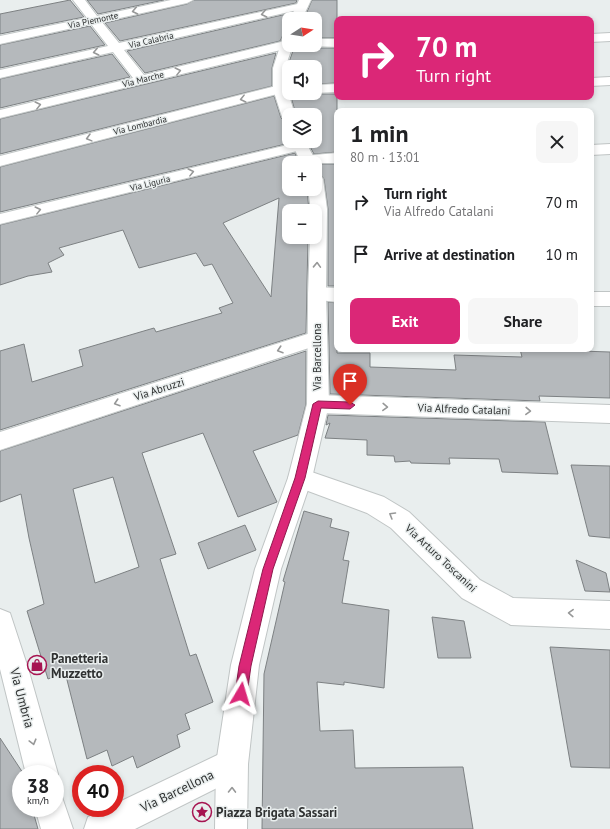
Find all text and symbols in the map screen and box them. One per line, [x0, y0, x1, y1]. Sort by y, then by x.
one-way arrow [132, 7, 138, 15]
street label: Via Piemonte [66, 9, 119, 31]
one-way arrow [261, 10, 267, 18]
north arrow [282, 12, 322, 52]
map controls [282, 12, 322, 244]
text: 70 m [416, 28, 477, 65]
street label: Via Calabria [127, 29, 175, 51]
icon: right [350, 32, 402, 84]
one-way arrow [93, 48, 99, 56]
button: sound [282, 60, 322, 100]
text: Turn right [416, 64, 491, 87]
one-way arrow [175, 67, 181, 75]
street label: Via Marche [120, 68, 165, 90]
one-way arrow [239, 94, 246, 103]
one-way arrow [35, 101, 41, 109]
button: layers [282, 108, 322, 148]
street label: Via Lombardia [111, 113, 168, 137]
text: 1 min [350, 118, 409, 149]
button: close [536, 121, 578, 163]
one-way arrow [86, 133, 93, 142]
text: 80 m · 13:01 [350, 149, 420, 166]
button: + [282, 156, 322, 196]
one-way arrow [188, 169, 195, 177]
street label: Via Liguria [128, 173, 171, 194]
text: Turn right [384, 184, 447, 203]
icon: right [350, 191, 372, 213]
text: 70 m [545, 193, 578, 212]
text: Via Alfredo Catalani [384, 203, 494, 220]
button: − [282, 204, 322, 244]
one-way arrow [34, 206, 41, 215]
icon: arrive [350, 243, 372, 265]
text: Arrive at destination [384, 245, 515, 264]
text: 10 m [545, 245, 578, 264]
one-way arrow [313, 262, 322, 268]
button: Exit [350, 298, 460, 344]
button: Share [468, 298, 578, 344]
street label: Via Barcellona [310, 323, 324, 392]
one-way arrow [277, 345, 284, 354]
pin [333, 364, 367, 405]
icon: arrive [339, 370, 361, 392]
street label: Via Abruzzi [131, 374, 186, 404]
one-way arrow [113, 398, 120, 407]
street label: Via Alfredo Catalani [416, 400, 511, 418]
one-way arrow [382, 402, 388, 411]
one-way arrow [525, 407, 531, 416]
one-way arrow [389, 513, 396, 520]
street label: Via Arturo Toscanini [401, 520, 480, 595]
one-way arrow [568, 609, 574, 618]
place label: Panetteria Muzzetto [51, 650, 108, 682]
shop icon: Panetteria Muzzetto [26, 654, 48, 676]
street label: Via Umbria [6, 665, 38, 730]
position arrow [220, 673, 262, 715]
one-way arrow [29, 738, 37, 745]
speed limit sign: 40 [72, 765, 124, 817]
street label: Via Barcellona [137, 766, 216, 817]
text: 38 [27, 773, 49, 799]
one-way arrow [228, 787, 236, 793]
text: km/h [27, 794, 49, 807]
place icon: Piazza Brigata Sassari [191, 801, 213, 823]
place label: Piazza Brigata Sassari [216, 804, 337, 821]

